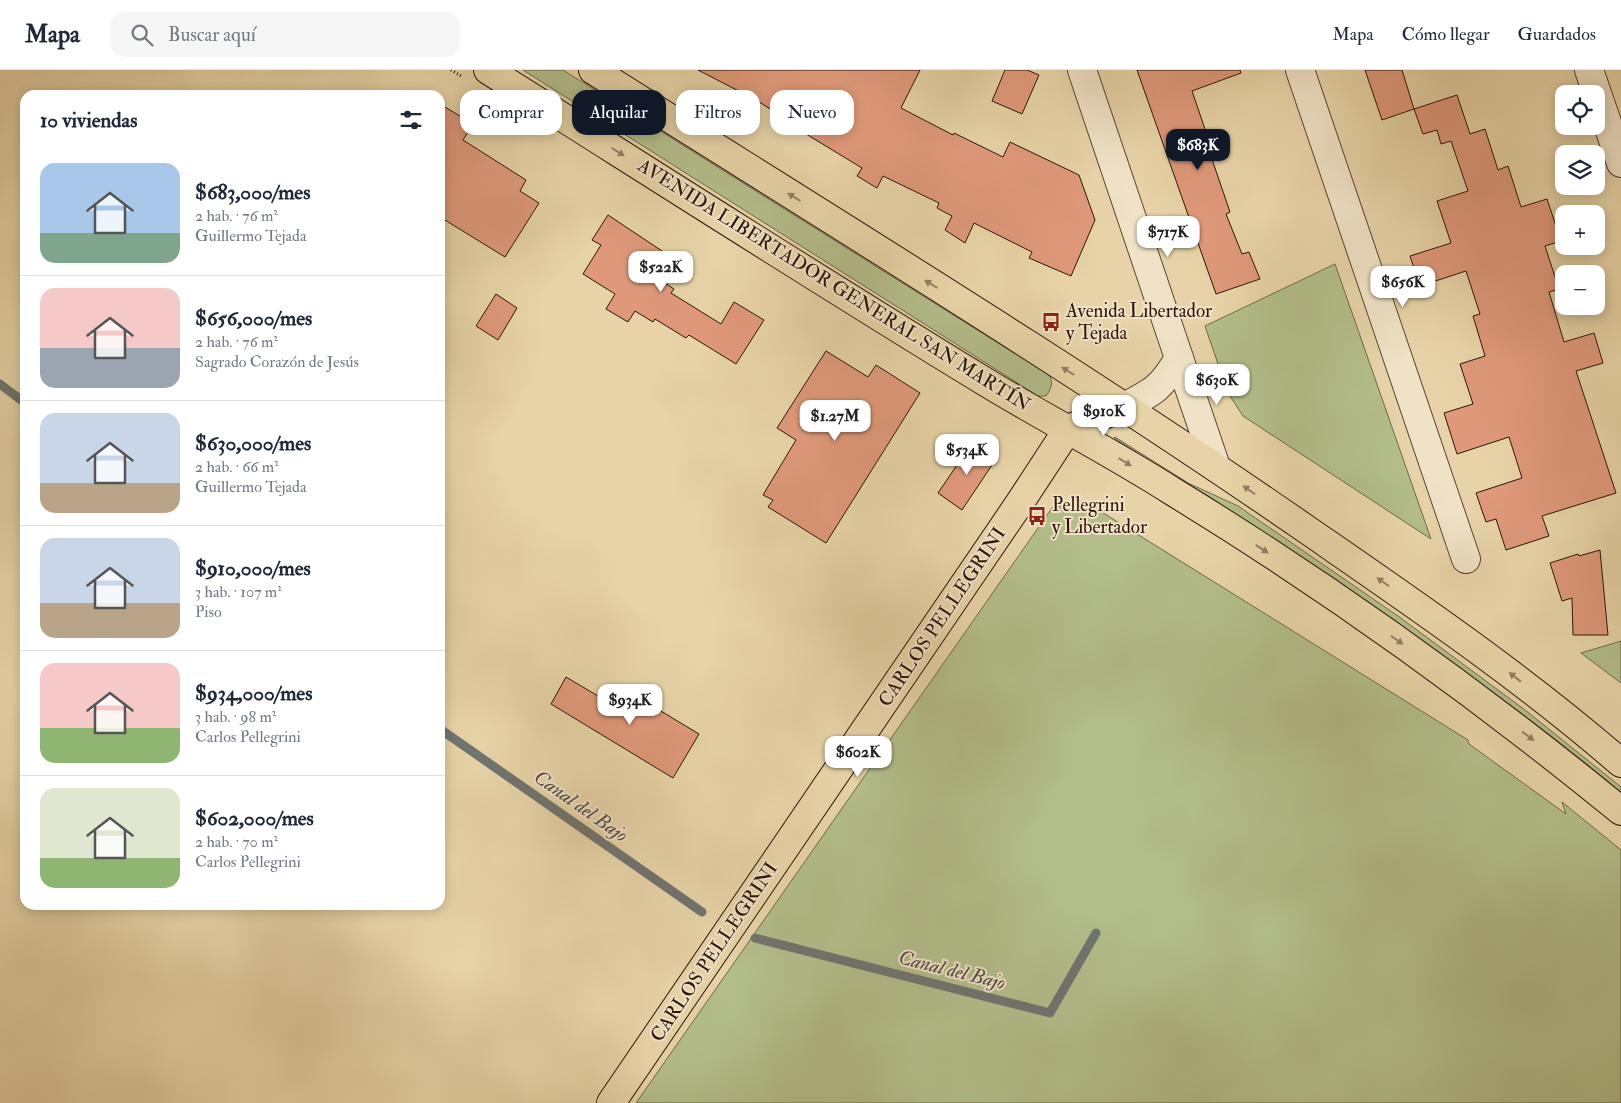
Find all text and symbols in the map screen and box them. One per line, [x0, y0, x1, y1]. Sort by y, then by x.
search box [110, 12, 460, 57]
text: Mapa [25, 19, 80, 50]
icon: search [128, 21, 156, 49]
text: Buscar aquí [168, 23, 256, 47]
text: Mapa [1333, 23, 1374, 46]
text: Cómo llegar [1402, 23, 1490, 46]
text: Guardados [1518, 23, 1596, 46]
map controls [1555, 85, 1605, 315]
button: locate [1555, 85, 1605, 135]
chip: Comprar [460, 90, 562, 135]
chip: Alquilar [572, 90, 666, 135]
chip: Filtros [676, 90, 760, 135]
chip: Nuevo [770, 90, 854, 135]
icon: filters [397, 106, 425, 134]
text: 10 viviendas [40, 107, 137, 134]
pin: $683K [1163, 128, 1233, 171]
text: $683K [1177, 135, 1219, 155]
button: layers [1555, 145, 1605, 195]
one-way arrow [612, 147, 625, 156]
street label: AVENIDA LIBERTADOR GENERAL SAN MARTÍN [632, 151, 1036, 417]
text: $683,000/mes [195, 179, 310, 206]
icon: home [80, 183, 140, 243]
one-way arrow [787, 192, 800, 202]
button: + [1555, 205, 1605, 255]
text: 2 hab. · 76 m² [195, 206, 278, 226]
pin: $717K [1133, 216, 1203, 258]
text: $717K [1148, 222, 1188, 242]
text: Guillermo Tejada [195, 226, 306, 246]
pin: $522K [626, 250, 696, 293]
text: $522K [639, 257, 683, 277]
button: − [1555, 265, 1605, 315]
pin: $656K [1368, 266, 1438, 308]
text: $656K [1381, 272, 1425, 292]
one-way arrow [924, 279, 938, 289]
place label: Avenida Libertador y Tejada [1065, 299, 1212, 345]
text: $656,000/mes [195, 305, 312, 332]
icon: home [80, 308, 140, 368]
bus stop icon: Avenida Libertador y Tejada [1040, 311, 1062, 333]
text: 2 hab. · 76 m² [195, 332, 278, 352]
text: Sagrado Corazón de Jesús [195, 352, 359, 372]
pin: $630K [1182, 364, 1252, 406]
one-way arrow [1062, 366, 1075, 376]
text: $630K [1196, 370, 1238, 390]
pin: $910K [1069, 394, 1139, 437]
pin: $1.27M [794, 400, 876, 442]
text: $910K [1083, 401, 1125, 421]
text: $1.27M [811, 406, 859, 426]
text: $630,000/mes [195, 430, 311, 457]
icon: home [80, 433, 140, 493]
pin: $534K [932, 434, 1002, 476]
text: $534K [946, 440, 988, 460]
text: 2 hab. · 66 m² [195, 457, 279, 477]
one-way arrow [1118, 458, 1131, 467]
text: Guillermo Tejada [195, 477, 306, 497]
one-way arrow [1242, 485, 1256, 495]
place label: Pellegrini y Libertador [1052, 493, 1147, 539]
bus stop icon: Pellegrini y Libertador [1026, 505, 1048, 527]
street label: CARLOS PELLEGRINI [873, 523, 1011, 711]
one-way arrow [1256, 544, 1269, 554]
text: $910,000/mes [195, 555, 311, 582]
icon: home [80, 558, 140, 618]
one-way arrow [1376, 577, 1390, 587]
text: 3 hab. · 107 m² [195, 582, 282, 602]
text: Piso [195, 602, 222, 622]
one-way arrow [1390, 635, 1404, 645]
one-way arrow [1509, 671, 1522, 682]
text: $934,000/mes [195, 680, 312, 707]
icon: home [80, 683, 140, 743]
pin: $934K [595, 684, 665, 726]
text: $934K [608, 690, 652, 710]
text: 3 hab. · 98 m² [195, 707, 276, 727]
text: Carlos Pellegrini [195, 727, 301, 747]
one-way arrow [1521, 731, 1534, 742]
pin: $602K [823, 736, 893, 778]
text: $602K [836, 742, 880, 762]
water label: Canal del Bajo [529, 764, 633, 848]
text: $602,000/mes [195, 805, 314, 832]
icon: home [80, 808, 140, 868]
text: 2 hab. · 70 m² [195, 832, 278, 852]
text: Carlos Pellegrini [195, 852, 301, 872]
street label: CARLOS PELLEGRINI [645, 858, 783, 1046]
water label: Canal del Bajo [896, 945, 1008, 995]

